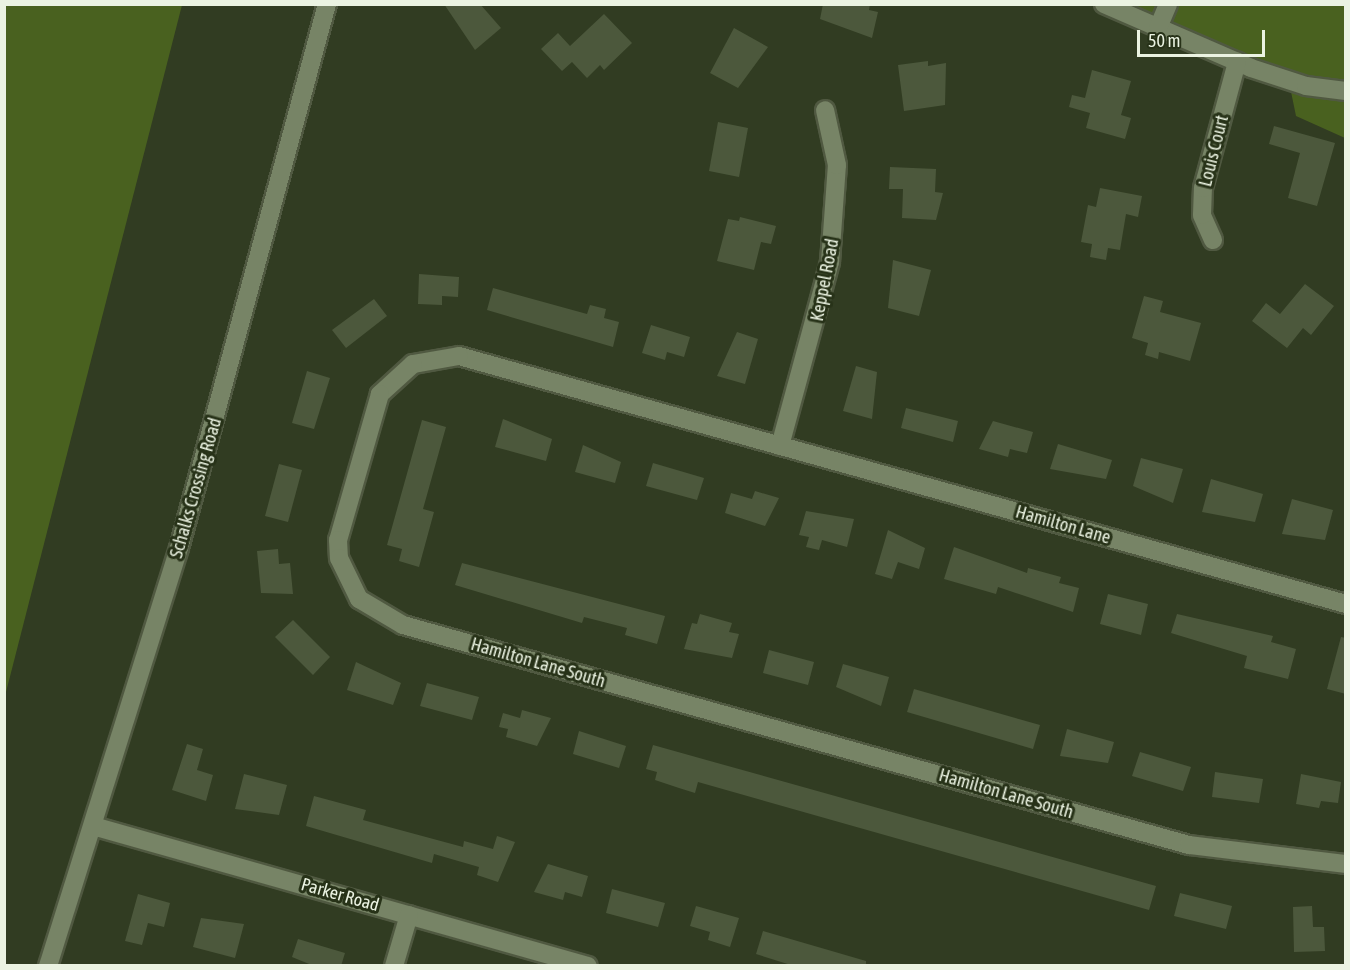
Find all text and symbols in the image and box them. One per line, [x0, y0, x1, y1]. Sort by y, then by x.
scale bar [1140, 18, 1268, 56]
text: 50 m [1148, 30, 1180, 51]
street label: Louis Court [1195, 113, 1233, 189]
street label: Keppel Road [806, 237, 844, 323]
street label: Schalks Crossing Road [166, 415, 226, 561]
street label: Hamilton Lane [1013, 501, 1113, 549]
street label: Hamilton Lane South [468, 634, 608, 692]
street label: Hamilton Lane South [936, 765, 1076, 823]
street label: Parker Road [299, 874, 381, 916]

